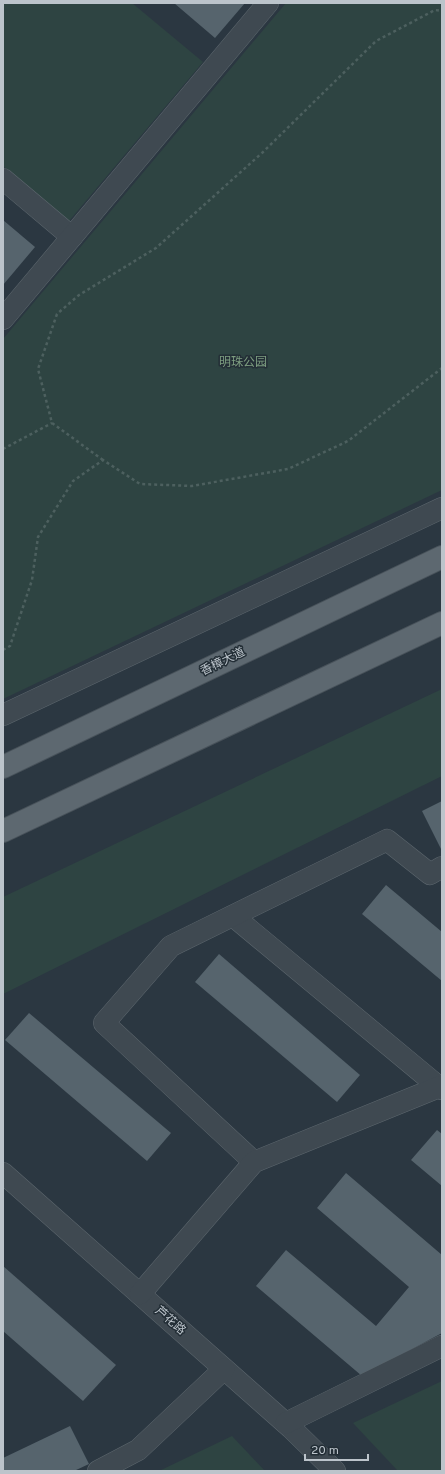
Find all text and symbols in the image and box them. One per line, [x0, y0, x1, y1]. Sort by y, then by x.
park label: 明珠公园 [219, 355, 267, 371]
street label: 香樟大道 [198, 644, 248, 680]
street label: 芦花路 [151, 1303, 189, 1339]
scale bar [305, 1436, 368, 1462]
text: 20 m [311, 1443, 339, 1459]

